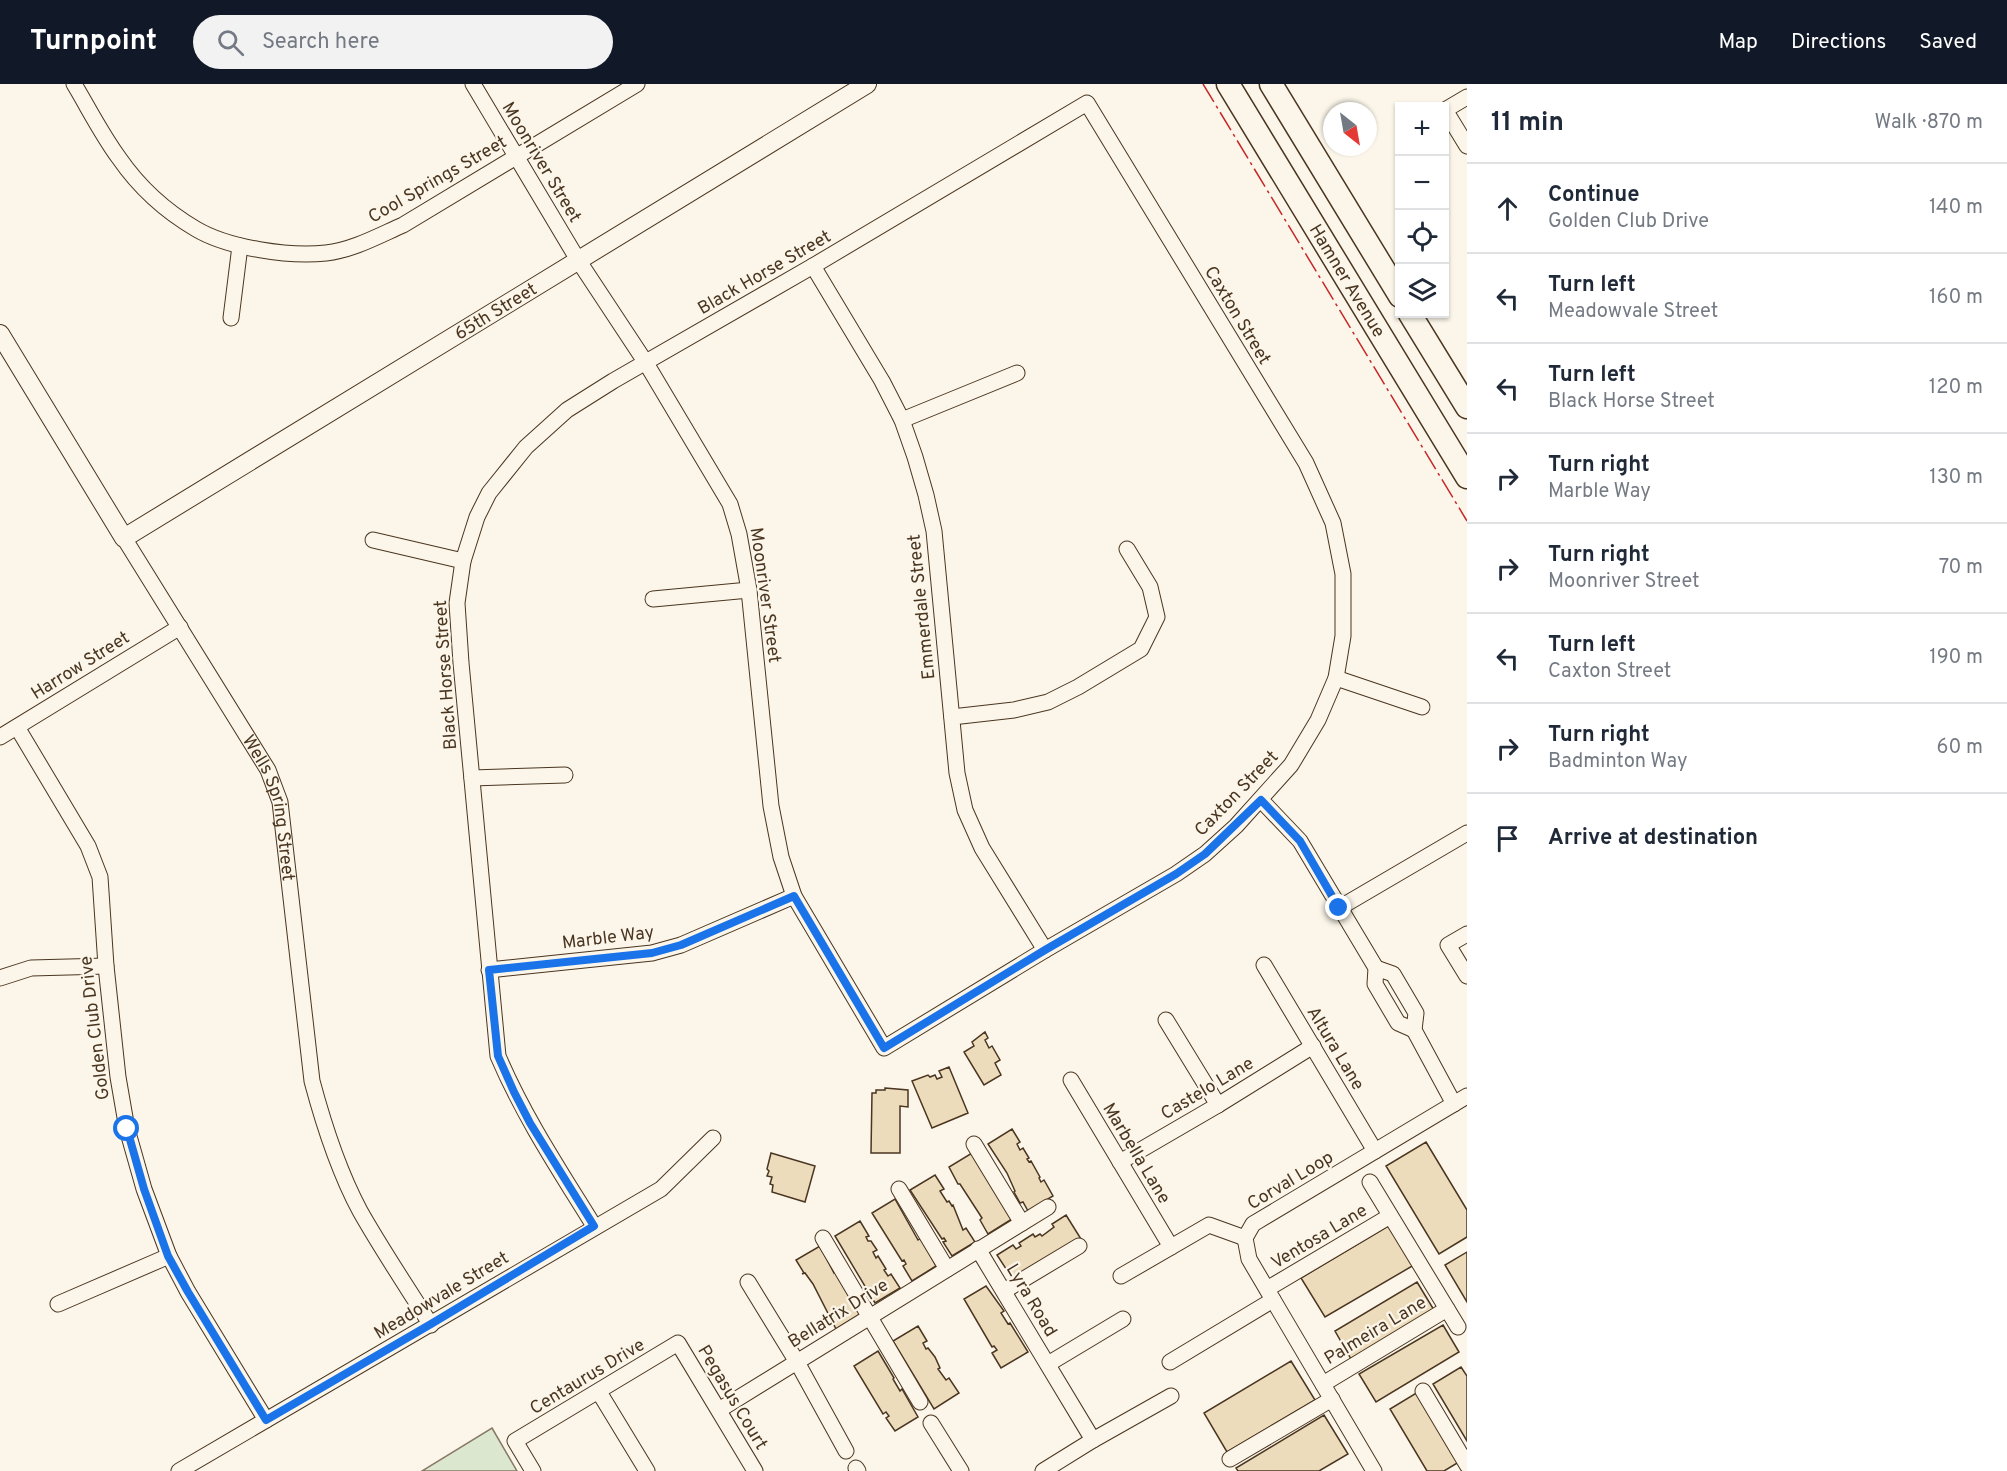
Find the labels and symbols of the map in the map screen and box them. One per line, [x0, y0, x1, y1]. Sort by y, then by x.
street label: Moonriver Street [496, 98, 586, 227]
north arrow [1323, 102, 1377, 156]
street label: Cool Springs Street [364, 131, 511, 229]
street label: Hamner Avenue [1303, 221, 1389, 342]
street label: Black Horse Street [694, 226, 836, 321]
street label: Caxton Street [1198, 262, 1275, 369]
street label: 65th Street [451, 278, 542, 346]
street label: Moonriver Street [744, 526, 785, 664]
street label: Emmerdale Street [903, 533, 942, 681]
street label: Black Horse Street [430, 599, 463, 751]
street label: Harrow Street [27, 627, 134, 706]
street label: Wells Spring Street [236, 731, 299, 882]
street label: Caxton Street [1190, 746, 1284, 842]
route end [1325, 894, 1351, 920]
street label: Marble Way [561, 921, 656, 956]
street label: Golden Club Drive [75, 954, 116, 1101]
street label: Altura Lane [1301, 1003, 1369, 1095]
street label: Castelo Lane [1157, 1053, 1258, 1126]
street label: Marbella Lane [1097, 1099, 1175, 1208]
route start [113, 1115, 139, 1141]
street label: Corval Loop [1243, 1147, 1338, 1216]
street label: Ventosa Lane [1268, 1200, 1372, 1275]
street label: Meadowvale Street [370, 1247, 513, 1346]
street label: Lyra Road [1000, 1260, 1061, 1341]
street label: Bellatrix Drive [784, 1274, 893, 1354]
street label: Palmeira Lane [1321, 1292, 1431, 1371]
street label: Centaurus Drive [526, 1334, 649, 1421]
street label: Pegasus Court [691, 1341, 772, 1454]

